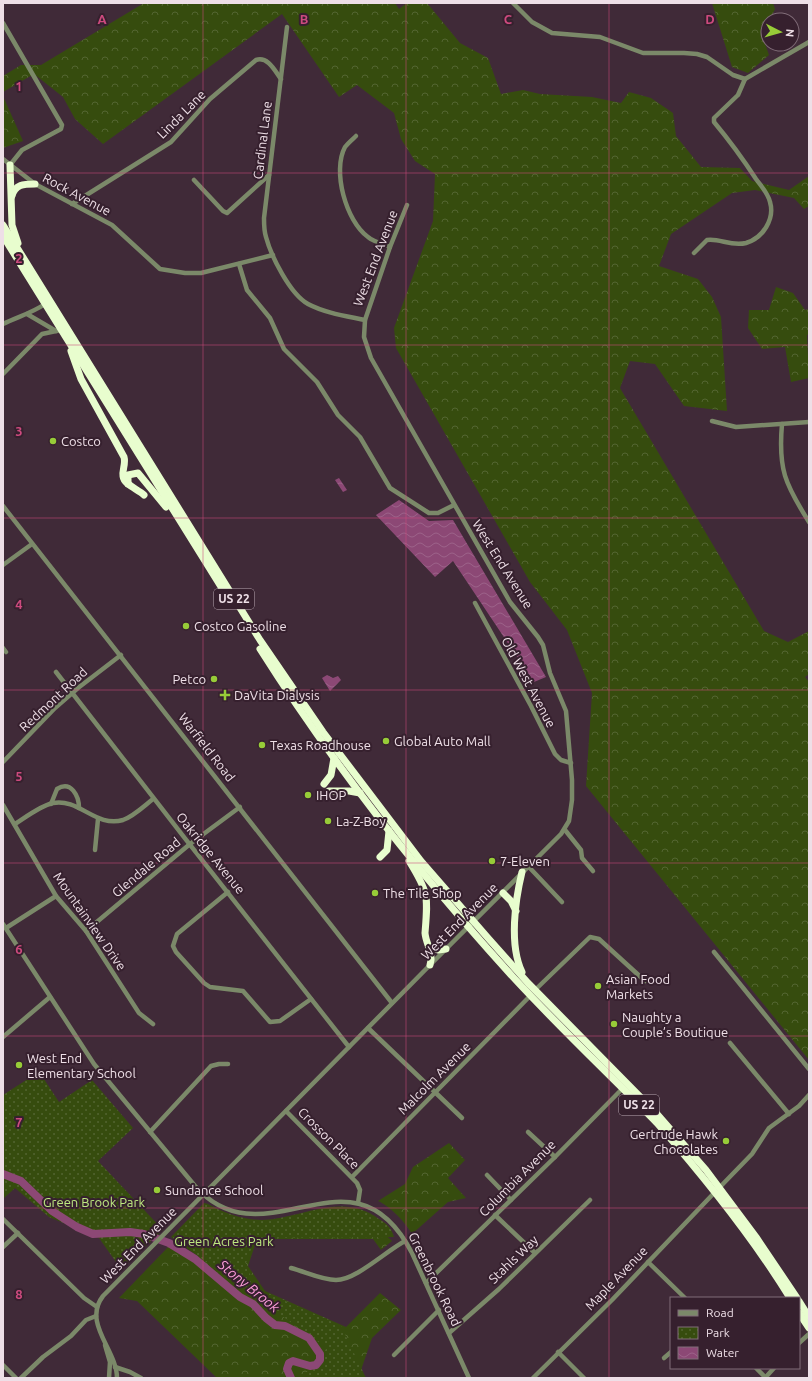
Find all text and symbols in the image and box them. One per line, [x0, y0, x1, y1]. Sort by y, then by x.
text: A [97, 12, 107, 26]
text: B [300, 12, 309, 26]
text: C [504, 12, 513, 26]
text: D [705, 12, 715, 26]
north arrow [760, 12, 800, 52]
text: N [784, 28, 796, 38]
text: 1 [15, 79, 23, 93]
street label: Linda Lane [154, 87, 208, 141]
street label: Cardinal Lane [250, 100, 274, 180]
street label: Rock Avenue [41, 170, 113, 218]
street label: West End Avenue [350, 208, 400, 308]
text: 2 [15, 251, 23, 265]
text: 3 [15, 424, 23, 438]
place label: Costco [61, 434, 101, 448]
marker: Costco [48, 436, 58, 446]
street label: West End Avenue [470, 517, 536, 611]
road number: US 22 [214, 589, 254, 609]
text: 4 [15, 597, 23, 611]
place label: Costco Gasoline [194, 619, 287, 633]
marker: Costco Gasoline [181, 621, 191, 631]
street label: Old West Avenue [499, 634, 559, 730]
street label: Redmont Road [16, 664, 90, 734]
place label: Petco [173, 672, 206, 686]
marker: Petco [209, 674, 219, 684]
place label: DaVita Dialysis [234, 688, 320, 702]
marker: DaVita Dialysis [219, 689, 231, 701]
street label: Warfield Road [176, 710, 238, 784]
place label: Global Auto Mall [394, 734, 491, 748]
marker: Global Auto Mall [381, 736, 391, 746]
place label: Texas Roadhouse [270, 738, 371, 752]
marker: Texas Roadhouse [257, 740, 267, 750]
text: 5 [15, 769, 23, 783]
place label: IHOP [316, 788, 346, 802]
marker: IHOP [303, 790, 313, 800]
street label: Oakridge Avenue [174, 810, 248, 896]
place label: La-Z-Boy [336, 814, 386, 828]
marker: La-Z-Boy [323, 816, 333, 826]
street label: Glendale Road [109, 834, 183, 900]
place label: 7-Eleven [500, 854, 550, 868]
marker: 7-Eleven [487, 856, 497, 866]
street label: Mountainview Drive [51, 869, 129, 973]
street label: West End Avenue [418, 880, 500, 962]
place label: The Tile Shop [383, 886, 461, 900]
marker: The Tile Shop [370, 888, 380, 898]
text: 6 [15, 942, 23, 956]
place label: Asian Food Markets [606, 972, 670, 1001]
marker: Asian Food Markets [593, 981, 603, 991]
place label: Naughty a Couple’s Boutique [622, 1010, 728, 1039]
marker: Naughty a Couple’s Boutique [609, 1019, 619, 1029]
street label: Malcolm Avenue [395, 1039, 473, 1117]
place label: West End Elementary School [27, 1051, 136, 1080]
marker: West End Elementary School [14, 1060, 24, 1070]
road number: US 22 [619, 1095, 659, 1115]
street label: Crosson Place [295, 1104, 363, 1172]
text: 7 [15, 1115, 23, 1129]
place label: Gertrude Hawk Chocolates [630, 1127, 718, 1156]
marker: Gertrude Hawk Chocolates [721, 1136, 731, 1146]
street label: Columbia Avenue [476, 1137, 558, 1219]
place label: Sundance School [165, 1183, 264, 1197]
marker: Sundance School [152, 1185, 162, 1195]
park label: Green Brook Park [43, 1195, 145, 1209]
street label: West End Avenue [97, 1204, 179, 1286]
street label: Greenbrook Road [406, 1230, 464, 1328]
street label: Stahls Way [486, 1232, 540, 1286]
park label: Green Acres Park [174, 1234, 274, 1248]
street label: Maple Avenue [582, 1243, 650, 1313]
water label: Stony Brook [214, 1256, 283, 1316]
text: 8 [15, 1287, 23, 1301]
legend [670, 1297, 800, 1369]
text: Road [706, 1306, 734, 1319]
text: Park [706, 1326, 730, 1339]
text: Water [706, 1346, 739, 1359]

